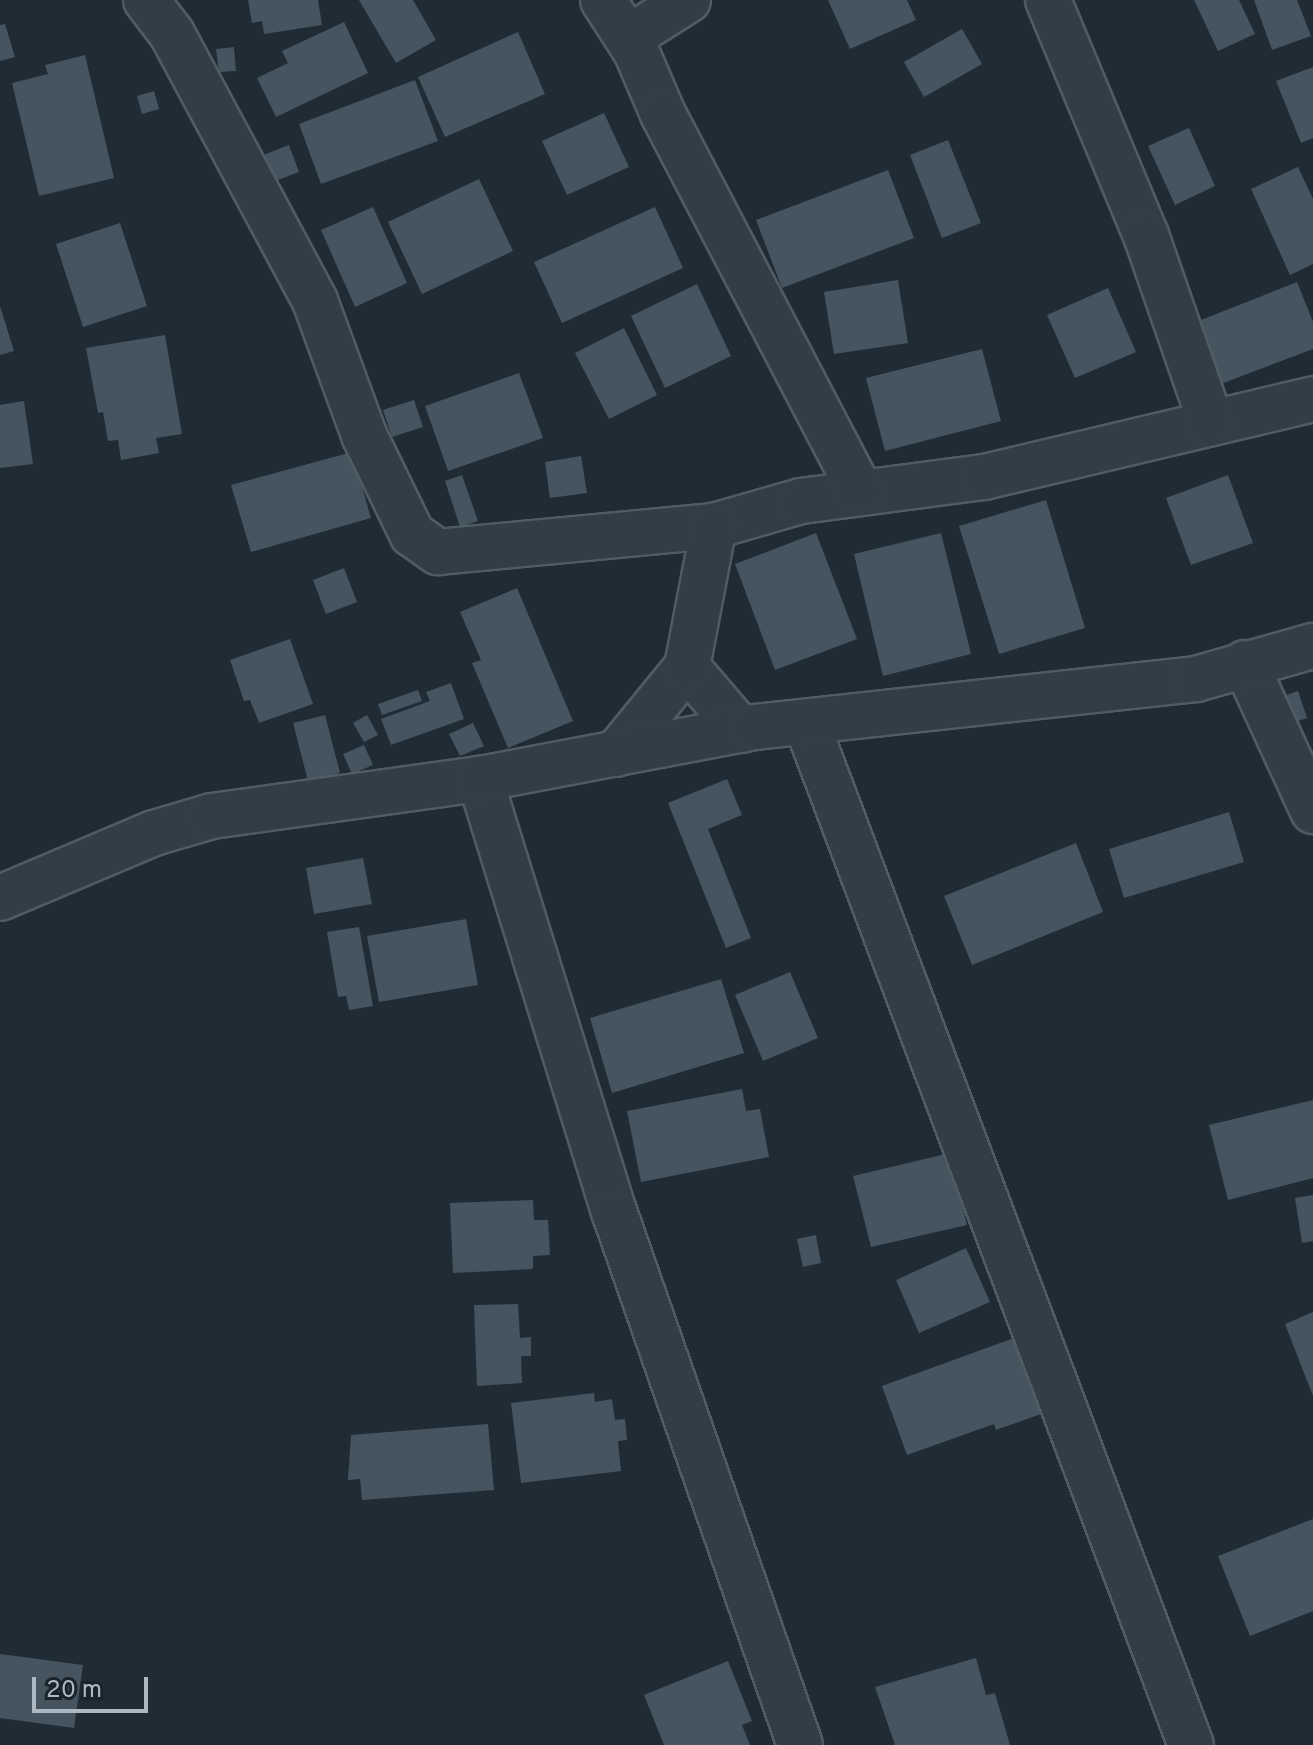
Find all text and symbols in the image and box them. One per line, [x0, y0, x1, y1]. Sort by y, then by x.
scale bar [36, 1661, 152, 1711]
text: 20 m [46, 1676, 102, 1706]

